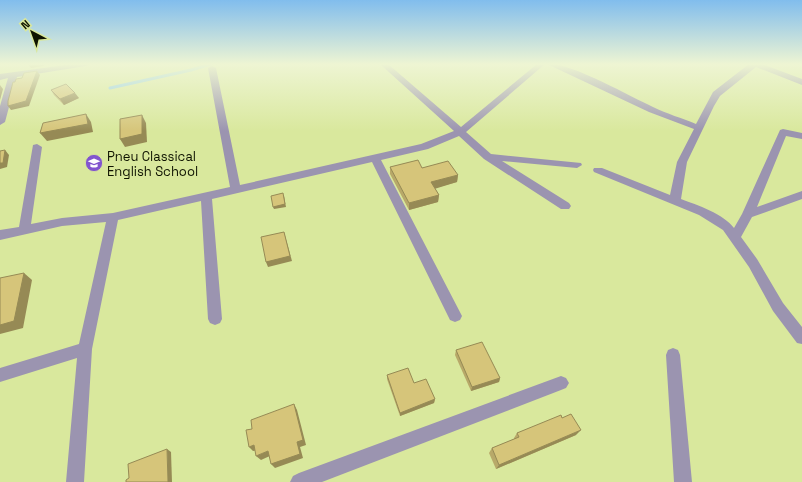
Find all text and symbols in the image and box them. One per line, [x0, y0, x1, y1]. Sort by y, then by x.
north arrow [12, 12, 52, 52]
text: N [18, 17, 33, 32]
place label: Pneu Classical English School [107, 148, 198, 180]
school or university icon: Pneu Classical English School [84, 153, 104, 173]

